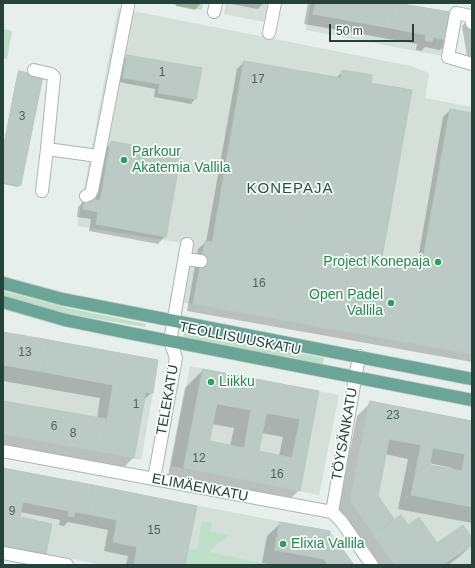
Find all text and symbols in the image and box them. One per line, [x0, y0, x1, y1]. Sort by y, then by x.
scale bar [331, 16, 416, 42]
text: 50 m [336, 24, 363, 38]
house number: 1 [159, 66, 165, 80]
house number: 17 [251, 73, 265, 87]
house number: 3 [19, 110, 25, 124]
place label: Parkour Akatemia Vallila [132, 144, 231, 176]
marker: Parkour Akatemia Vallila [119, 155, 129, 165]
district label: KONEPAJA [247, 180, 333, 198]
place label: Project Konepaja [323, 254, 430, 270]
marker: Project Konepaja [433, 257, 443, 267]
house number: 16 [252, 277, 266, 291]
place label: Open Padel Vallila [309, 287, 383, 320]
marker: Open Padel Vallila [386, 298, 396, 308]
street label: TEOLLISUUSKATU [178, 319, 302, 359]
house number: 13 [18, 346, 32, 360]
street label: TELEKATU [154, 363, 182, 437]
place label: Liikku [219, 374, 255, 390]
marker: Liikku [206, 377, 216, 387]
street label: TÖYSÄNKATU [329, 386, 361, 482]
house number: 1 [133, 398, 139, 412]
house number: 23 [386, 409, 400, 423]
house number: 6 [51, 420, 57, 434]
house number: 8 [70, 427, 76, 441]
house number: 12 [192, 452, 206, 466]
house number: 16 [270, 468, 284, 482]
street label: ELIMÄENKATU [150, 470, 250, 506]
house number: 9 [9, 505, 15, 519]
house number: 15 [147, 524, 161, 538]
place label: Elixia Vallila [291, 536, 365, 552]
marker: Elixia Vallila [278, 539, 288, 549]

